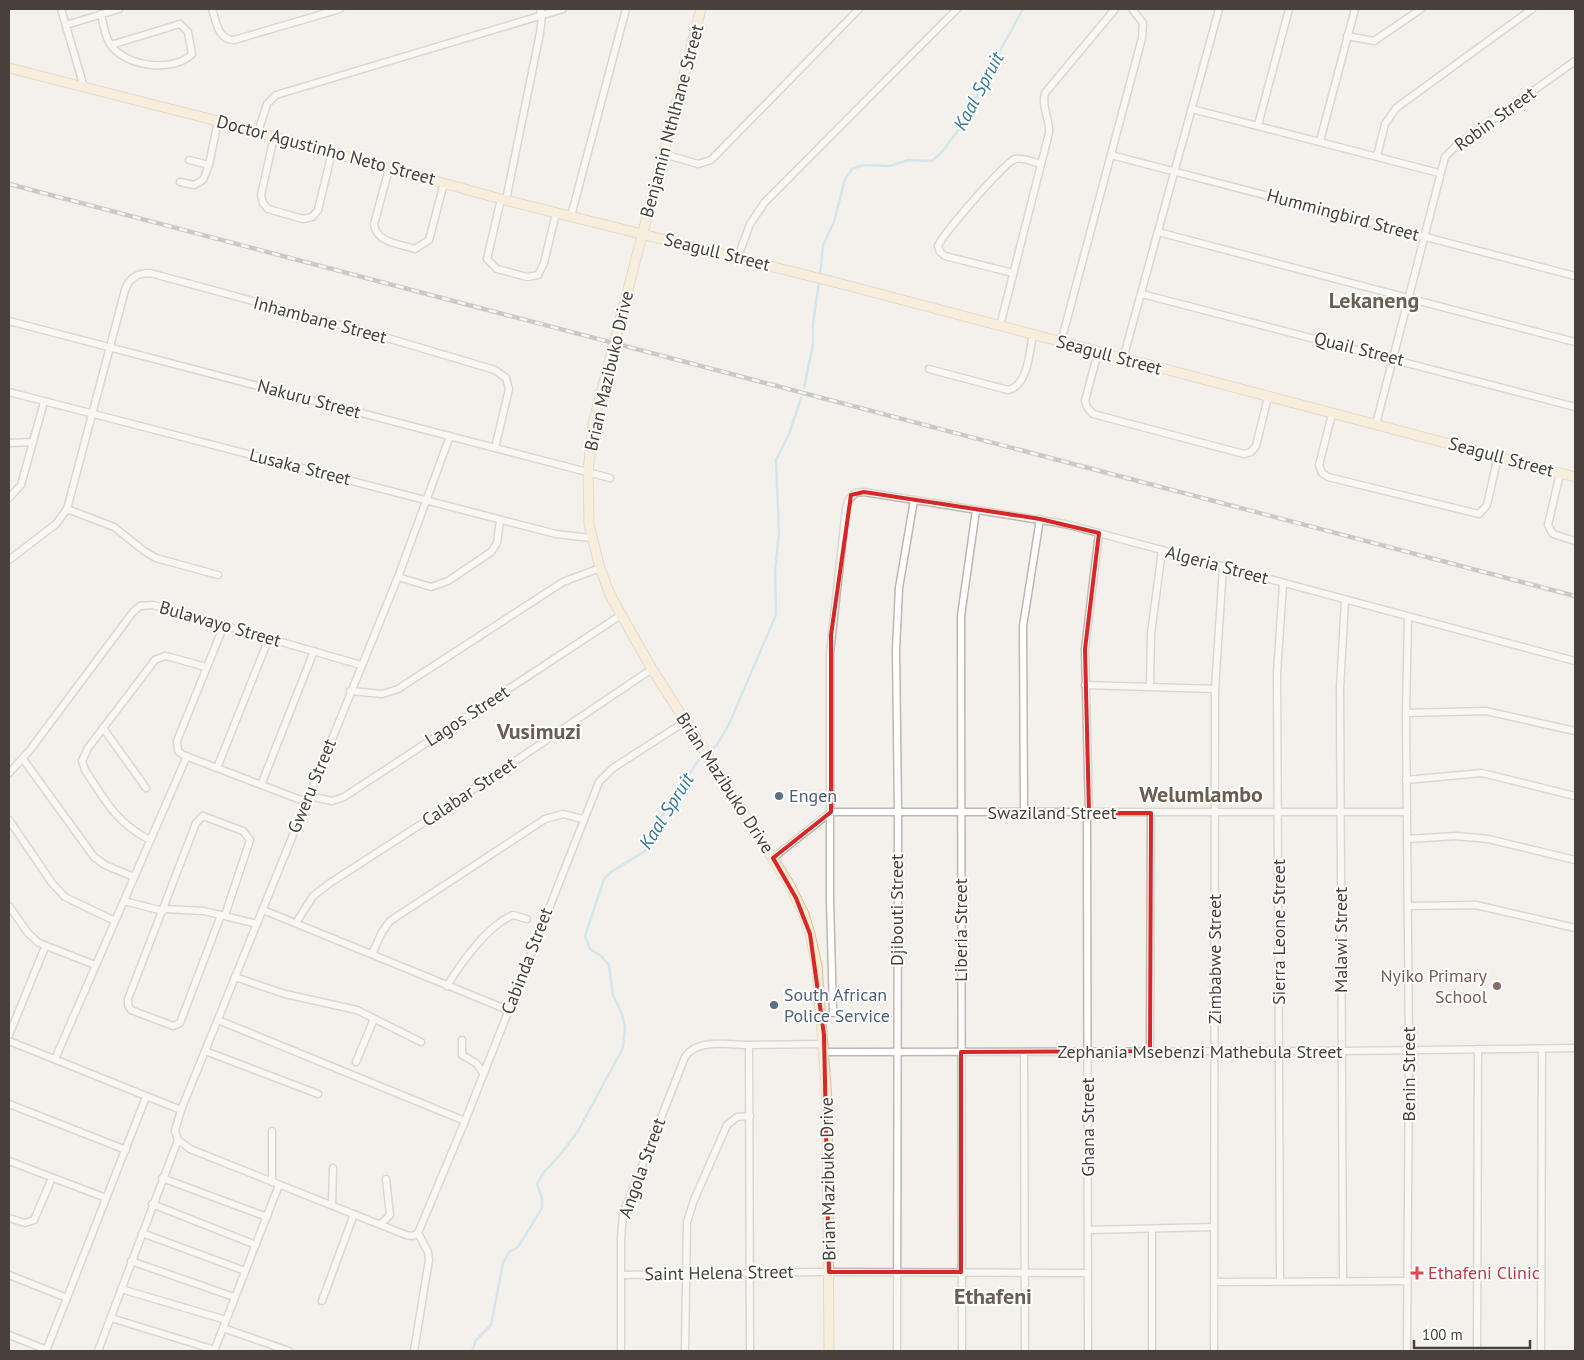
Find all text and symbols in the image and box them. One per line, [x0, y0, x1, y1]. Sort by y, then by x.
street label: Benjamin Nthlhane Street [635, 22, 708, 220]
water label: Kaal Spruit [947, 47, 1009, 134]
street label: Robin Street [1450, 81, 1540, 156]
street label: Doctor Agustinho Neto Street [214, 109, 438, 190]
street label: Hummingbird Street [1265, 183, 1422, 246]
street label: Seagull Street [662, 227, 772, 276]
district label: Lekaneng [1329, 286, 1419, 314]
street label: Brian Mazibuko Drive [579, 289, 638, 453]
street label: Inhambane Street [251, 291, 389, 348]
street label: Quail Street [1312, 326, 1406, 371]
street label: Seagull Street [1054, 329, 1164, 380]
street label: Nakuru Street [255, 374, 363, 423]
street label: Seagull Street [1446, 431, 1556, 482]
street label: Lusaka Street [247, 443, 353, 490]
street label: Algeria Street [1163, 540, 1271, 589]
street label: Bulawayo Street [157, 595, 283, 652]
street label: Lagos Street [420, 680, 513, 751]
street label: Brian Mazibuko Drive [671, 708, 780, 858]
district label: Vusimuzi [496, 717, 581, 745]
street label: Gweru Street [282, 735, 341, 836]
street label: Calabar Street [417, 752, 520, 831]
water label: Kaal Spruit [633, 768, 699, 853]
district label: Welumlambo [1139, 780, 1263, 808]
place label: Engen [789, 784, 837, 807]
marker: Engen [773, 790, 785, 802]
street label: Swaziland Street [987, 801, 1117, 824]
street label: Djibouti Street [885, 854, 908, 966]
street label: Sierra Leone Street [1267, 859, 1290, 1005]
street label: Liberia Street [949, 878, 972, 982]
street label: Malawi Street [1329, 887, 1352, 993]
street label: Zimbabwe Street [1203, 894, 1226, 1024]
street label: Cabinda Street [496, 904, 557, 1018]
place label: Nyiko Primary School [1380, 964, 1488, 1008]
marker: Nyiko Primary School [1491, 980, 1503, 992]
place label: South African Police Service [784, 983, 890, 1027]
marker: South African Police Service [768, 999, 780, 1011]
street label: Benin Street [1397, 1027, 1420, 1121]
street label: Zephania Msebenzi Mathebula Street [1058, 1040, 1342, 1063]
street label: Ghana Street [1076, 1077, 1099, 1177]
street label: Brian Mazibuko Drive [815, 1097, 840, 1261]
street label: Angola Street [613, 1115, 670, 1221]
street label: Saint Helena Street [644, 1260, 794, 1285]
place label: Ethafeni Clinic [1428, 1261, 1540, 1284]
marker: Ethafeni Clinic [1410, 1266, 1424, 1280]
district label: Ethafeni [954, 1282, 1032, 1310]
scale bar [1414, 1318, 1530, 1350]
text: 100 m [1422, 1325, 1463, 1344]

